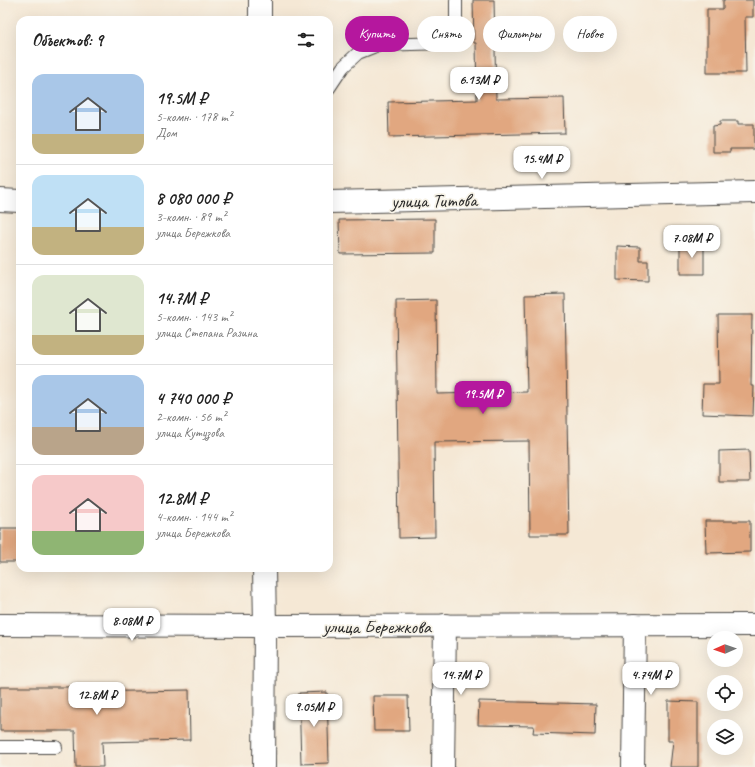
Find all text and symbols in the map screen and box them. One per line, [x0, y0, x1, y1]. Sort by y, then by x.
chip: Купить [345, 16, 409, 52]
chip: Снять [417, 16, 475, 52]
chip: Фильтры [483, 16, 555, 52]
chip: Новое [563, 16, 617, 52]
icon: filters [295, 29, 317, 51]
text: Объектов: 9 [32, 30, 103, 51]
pin: 6.13M ₽ [442, 67, 516, 101]
text: 6.13M ₽ [459, 72, 499, 88]
text: 19.5M ₽ [156, 88, 207, 109]
icon: home [64, 90, 112, 138]
text: 5-комн. · 178 m² [156, 109, 232, 125]
text: Дом [156, 125, 177, 141]
pin: 15.4M ₽ [505, 146, 579, 180]
text: 15.4M ₽ [522, 151, 562, 167]
text: 8 080 000 ₽ [156, 188, 231, 209]
street label: улица Титова [390, 188, 479, 214]
icon: home [64, 191, 112, 239]
text: 3-комн. · 89 m² [156, 209, 226, 225]
text: улица Бережкова [156, 225, 230, 241]
pin: 7.08M ₽ [655, 225, 729, 259]
text: 7.08M ₽ [672, 230, 712, 246]
text: 14.7M ₽ [156, 288, 208, 309]
icon: home [64, 291, 112, 339]
text: 5-комн. · 143 m² [156, 309, 232, 325]
text: улица Степана Разина [156, 325, 257, 341]
pin: 19.5M ₽ [446, 381, 520, 415]
text: 19.5M ₽ [463, 386, 503, 402]
text: 4 740 000 ₽ [156, 388, 231, 409]
icon: home [64, 391, 112, 439]
text: 2-комн. · 56 m² [156, 409, 226, 425]
text: улица Кутузова [156, 425, 224, 441]
text: 12.8M ₽ [156, 488, 208, 509]
icon: home [64, 491, 112, 539]
text: 4-комн. · 144 m² [156, 509, 232, 525]
text: улица Бережкова [156, 525, 230, 541]
pin: 8.08M ₽ [95, 608, 169, 642]
text: 8.08M ₽ [112, 613, 152, 629]
street label: улица Бережкова [322, 615, 433, 639]
north arrow [707, 631, 743, 667]
map controls [707, 631, 743, 755]
pin: 14.7M ₽ [424, 662, 498, 696]
pin: 4.74M ₽ [614, 662, 688, 696]
text: 14.7M ₽ [441, 667, 481, 683]
text: 4.74M ₽ [631, 667, 671, 683]
button: locate [707, 675, 743, 711]
pin: 12.8M ₽ [60, 682, 134, 716]
text: 12.8M ₽ [77, 687, 117, 703]
pin: 9.05M ₽ [277, 694, 351, 728]
text: 9.05M ₽ [294, 699, 334, 715]
button: layers [707, 719, 743, 755]

